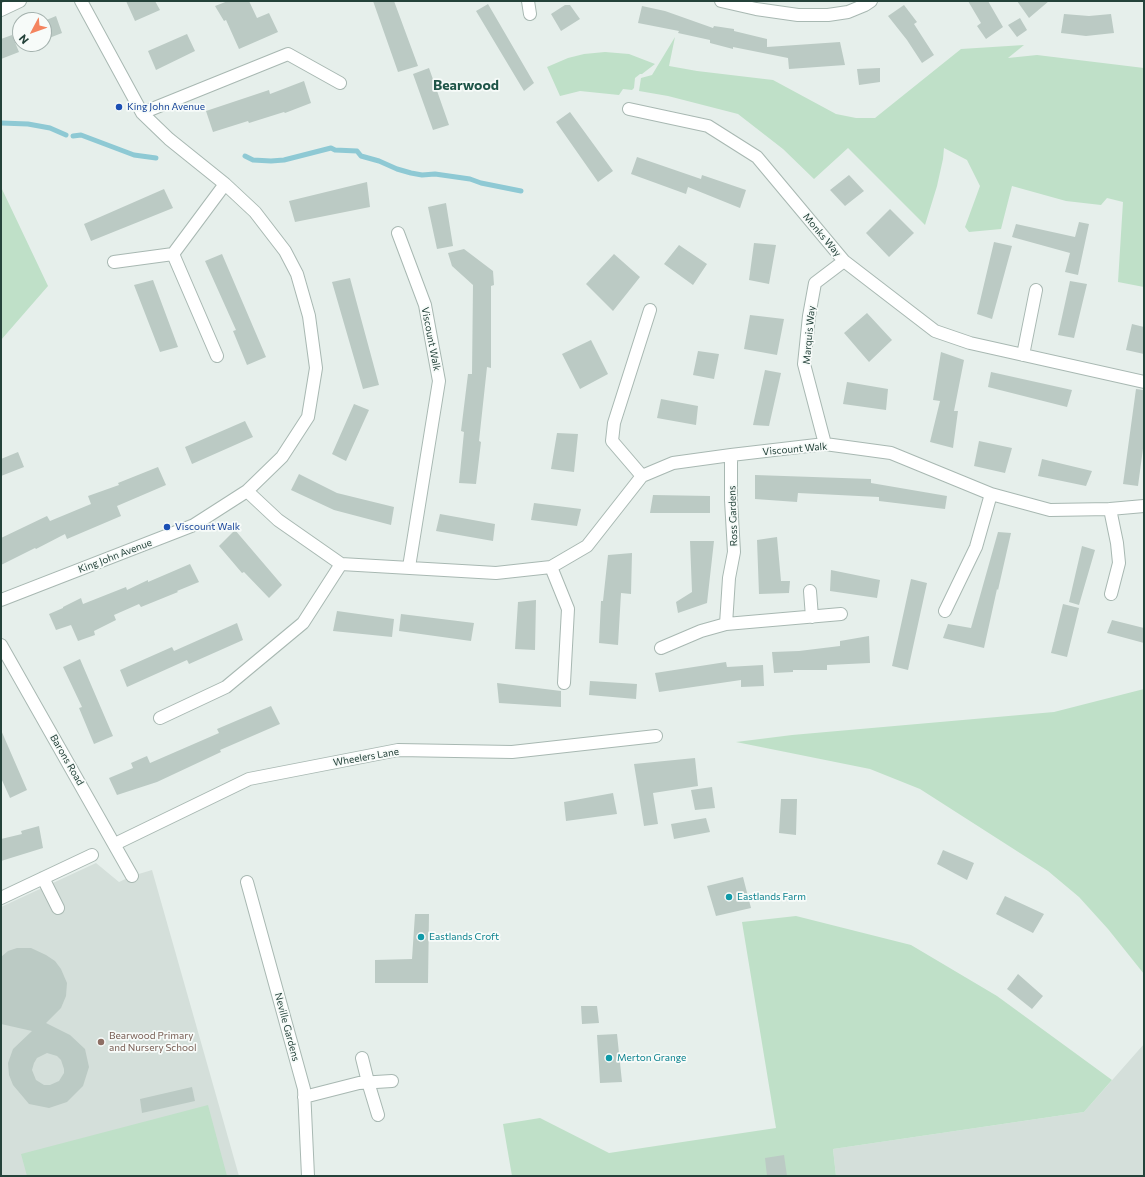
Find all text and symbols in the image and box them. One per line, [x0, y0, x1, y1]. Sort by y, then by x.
north arrow [12, 12, 52, 52]
text: N [16, 32, 31, 47]
district label: Bearwood [433, 77, 499, 93]
place label: King John Avenue [127, 101, 205, 113]
marker: King John Avenue [114, 102, 124, 112]
street label: Monks Way [800, 211, 844, 259]
street label: Marquis Way [800, 305, 818, 365]
street label: Viscount Walk [419, 306, 443, 372]
street label: Viscount Walk [762, 440, 828, 458]
street label: Ross Gardens [726, 485, 740, 547]
place label: Viscount Walk [175, 521, 240, 533]
marker: Viscount Walk [162, 522, 172, 532]
street label: King John Avenue [76, 536, 154, 576]
street label: Barons Road [48, 732, 86, 788]
street label: Wheelers Lane [332, 745, 400, 769]
place label: Eastlands Farm [737, 891, 806, 903]
marker: Eastlands Farm [724, 892, 734, 902]
place label: Eastlands Croft [429, 931, 499, 943]
marker: Eastlands Croft [416, 932, 426, 942]
street label: Neville Gardens [272, 991, 302, 1063]
place label: Bearwood Primary and Nursery School [109, 1030, 197, 1054]
marker: Bearwood Primary and Nursery School [96, 1037, 106, 1047]
place label: Merton Grange [617, 1052, 686, 1064]
marker: Merton Grange [604, 1053, 614, 1063]

